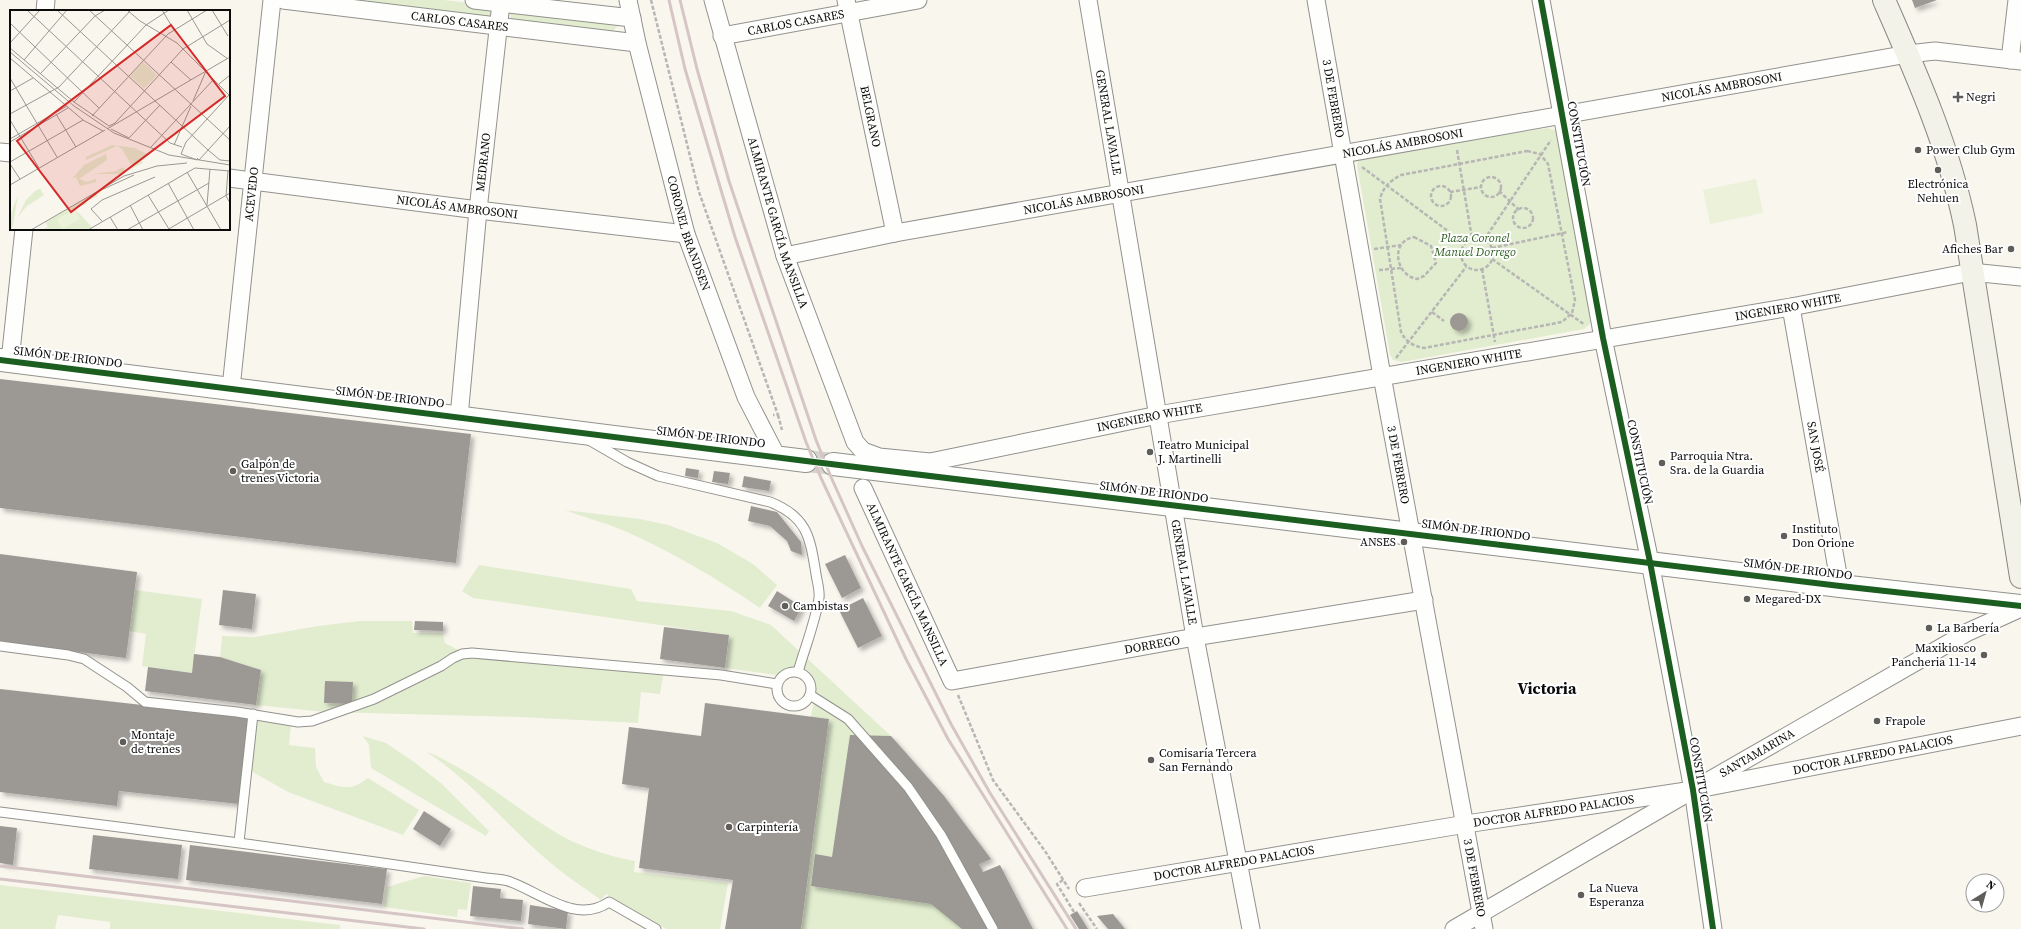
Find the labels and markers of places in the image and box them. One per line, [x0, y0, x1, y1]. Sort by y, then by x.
place label: Negri [1966, 89, 1996, 105]
marker: Negri [1953, 92, 1963, 102]
place label: Power Club Gym [1926, 142, 2015, 158]
marker: Power Club Gym [1913, 145, 1923, 155]
marker: Electrónica Nehuen [1933, 165, 1943, 175]
place label: Electrónica Nehuen [1907, 176, 1969, 206]
place label: Afiches Bar [1942, 241, 2003, 257]
marker: Afiches Bar [2006, 244, 2016, 254]
place label: Teatro Municipal J. Martinelli [1157, 437, 1250, 467]
marker: Teatro Municipal J. Martinelli [1145, 447, 1155, 457]
place label: Parroquia Ntra. Sra. de la Guardia [1670, 448, 1765, 478]
place label: Galpón de trenes Victoria [241, 456, 320, 486]
marker: Parroquia Ntra. Sra. de la Guardia [1657, 458, 1667, 468]
marker: Galpón de trenes Victoria [228, 466, 238, 476]
place label: Instituto Don Orione [1792, 521, 1854, 551]
marker: Instituto Don Orione [1779, 531, 1789, 541]
place label: ANSES [1360, 534, 1396, 550]
marker: ANSES [1399, 537, 1409, 547]
place label: Megared-DX [1755, 591, 1821, 607]
marker: Megared-DX [1742, 594, 1752, 604]
place label: Cambistas [793, 598, 848, 614]
marker: Cambistas [780, 601, 790, 611]
place label: La Barbería [1937, 620, 2000, 636]
marker: La Barbería [1924, 623, 1934, 633]
place label: Maxikiosco Pancheria 11-14 [1891, 640, 1976, 670]
marker: Maxikiosco Pancheria 11-14 [1979, 650, 1989, 660]
place label: Frapole [1885, 713, 1926, 729]
marker: Frapole [1872, 716, 1882, 726]
place label: Montaje de trenes [131, 727, 180, 757]
marker: Montaje de trenes [118, 737, 128, 747]
place label: Comisaría Tercera San Fernando [1159, 745, 1258, 775]
marker: Comisaría Tercera San Fernando [1146, 755, 1156, 765]
place label: Carpintería [737, 819, 799, 835]
marker: Carpintería [724, 822, 734, 832]
place label: La Nueva Esperanza [1589, 880, 1645, 910]
marker: La Nueva Esperanza [1576, 890, 1586, 900]

